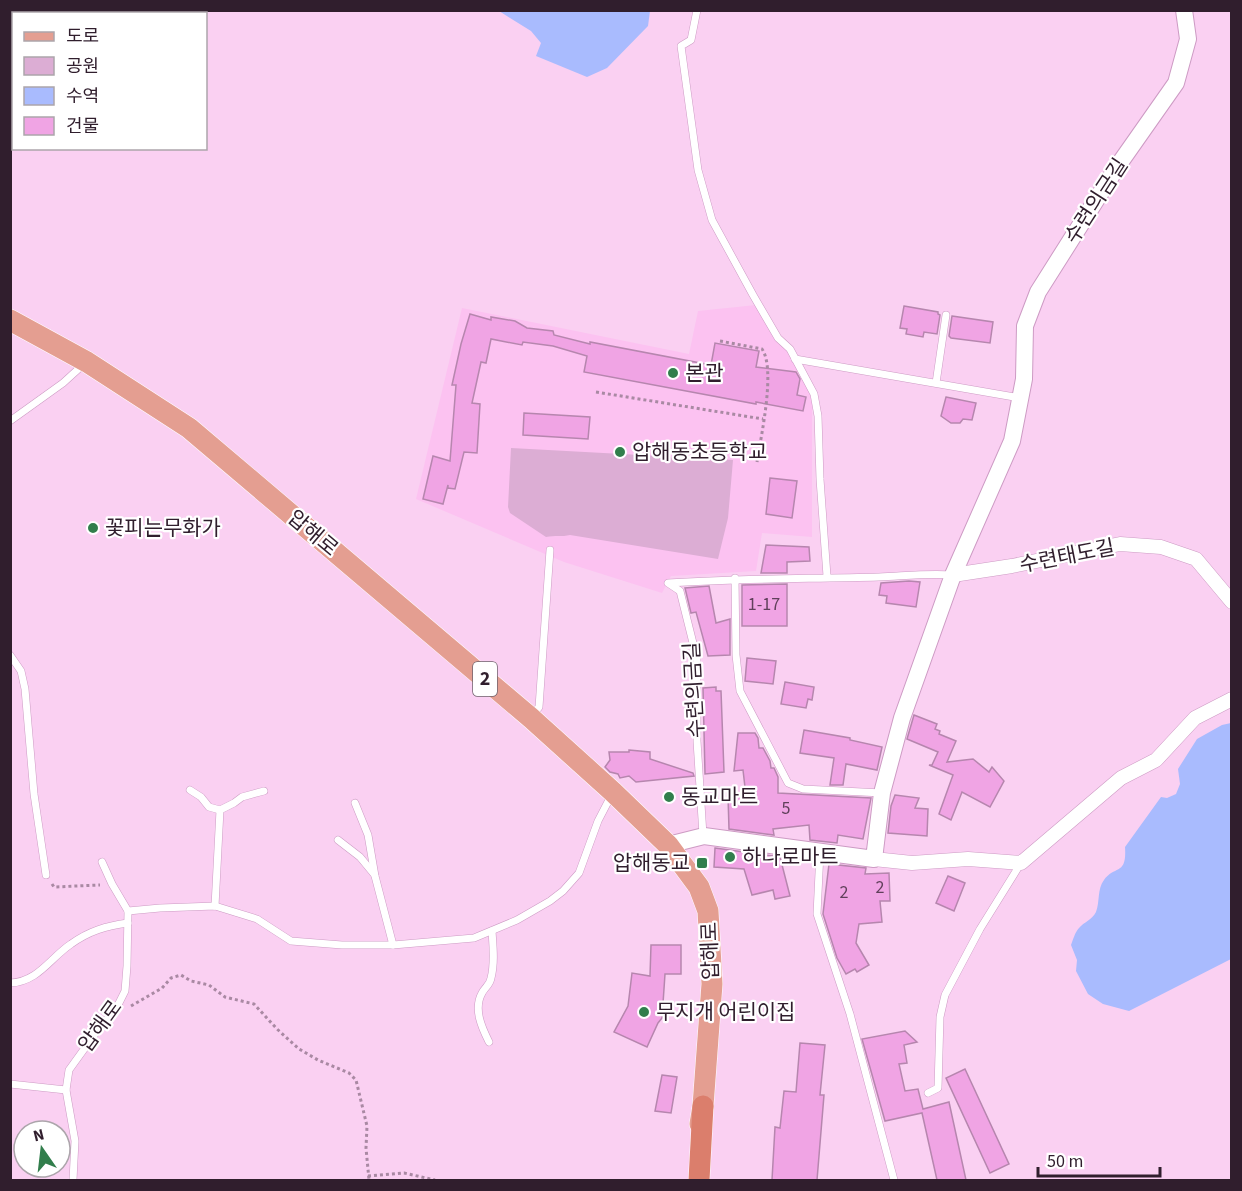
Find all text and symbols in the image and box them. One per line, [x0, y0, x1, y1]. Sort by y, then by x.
legend [12, 12, 207, 150]
text: 도로 [66, 24, 99, 49]
text: 공원 [66, 54, 99, 79]
text: 수역 [66, 84, 99, 109]
text: 건물 [66, 114, 99, 139]
street label: 수련의금길 [1057, 152, 1135, 250]
place label: 본관 [685, 358, 724, 388]
marker: 본관 [666, 366, 680, 380]
place label: 압해동초등학교 [632, 437, 767, 467]
marker: 압해동초등학교 [613, 445, 627, 459]
street label: 압해로 [281, 503, 345, 563]
place label: 꽃피는무화가 [105, 513, 221, 543]
marker: 꽃피는무화가 [86, 521, 100, 535]
street label: 수련태도길 [1017, 532, 1117, 580]
house number: 1-17 [748, 592, 780, 617]
street label: 수련의금길 [676, 641, 712, 739]
road number: 2 [473, 662, 497, 696]
place label: 동교마트 [681, 782, 758, 812]
marker: 동교마트 [662, 790, 676, 804]
house number: 5 [782, 796, 791, 821]
place label: 하나로마트 [742, 842, 839, 872]
place label: 압해동교 [613, 848, 690, 878]
marker: 하나로마트 [723, 850, 737, 864]
marker: 압해동교 [695, 856, 709, 870]
house number: 2 [876, 875, 885, 900]
house number: 2 [840, 880, 849, 905]
street label: 압해로 [694, 922, 726, 980]
street label: 압해로 [71, 994, 129, 1058]
place label: 무지개 어린이집 [656, 997, 795, 1027]
marker: 무지개 어린이집 [637, 1005, 651, 1019]
north arrow [12, 1119, 72, 1179]
text: N [31, 1123, 46, 1147]
scale bar [1038, 1140, 1160, 1178]
text: 50 m [1047, 1149, 1083, 1174]

